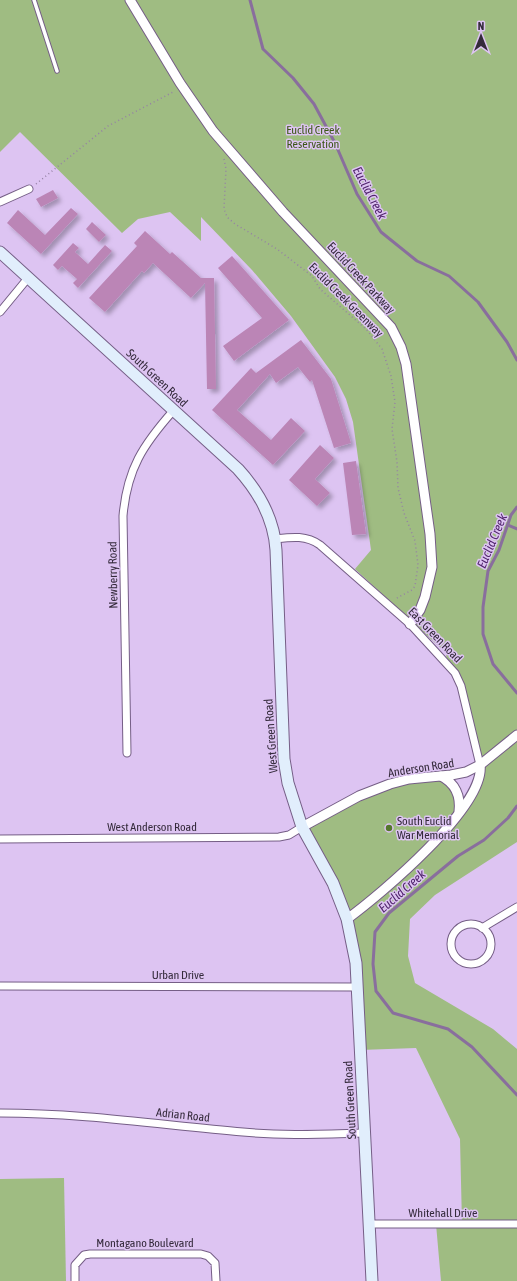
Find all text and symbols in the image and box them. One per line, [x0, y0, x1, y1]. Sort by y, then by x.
north arrow [461, 16, 501, 56]
text: N [478, 20, 484, 32]
park label: Euclid Creek Reservation [286, 123, 341, 151]
water label: Euclid Creek [350, 164, 390, 222]
street label: Euclid Creek Parkway [324, 239, 398, 317]
street label: Euclid Creek Greenway [306, 260, 386, 340]
street label: South Green Road [124, 346, 190, 410]
water label: Euclid Creek [474, 511, 510, 570]
street label: Newberry Road [105, 541, 121, 609]
street label: East Green Road [405, 605, 465, 665]
street label: West Green Road [261, 698, 281, 774]
street label: Anderson Road [387, 756, 455, 780]
place label: South Euclid War Memorial [397, 814, 460, 842]
street label: West Anderson Road [107, 820, 197, 834]
marker: South Euclid War Memorial [384, 823, 394, 833]
water label: Euclid Creek [375, 866, 429, 916]
street label: Urban Drive [152, 968, 204, 982]
street label: South Green Road [341, 1060, 359, 1140]
street label: Adrian Road [156, 1105, 210, 1125]
street label: Whitehall Drive [409, 1206, 477, 1220]
street label: Montagano Boulevard [96, 1236, 194, 1250]

